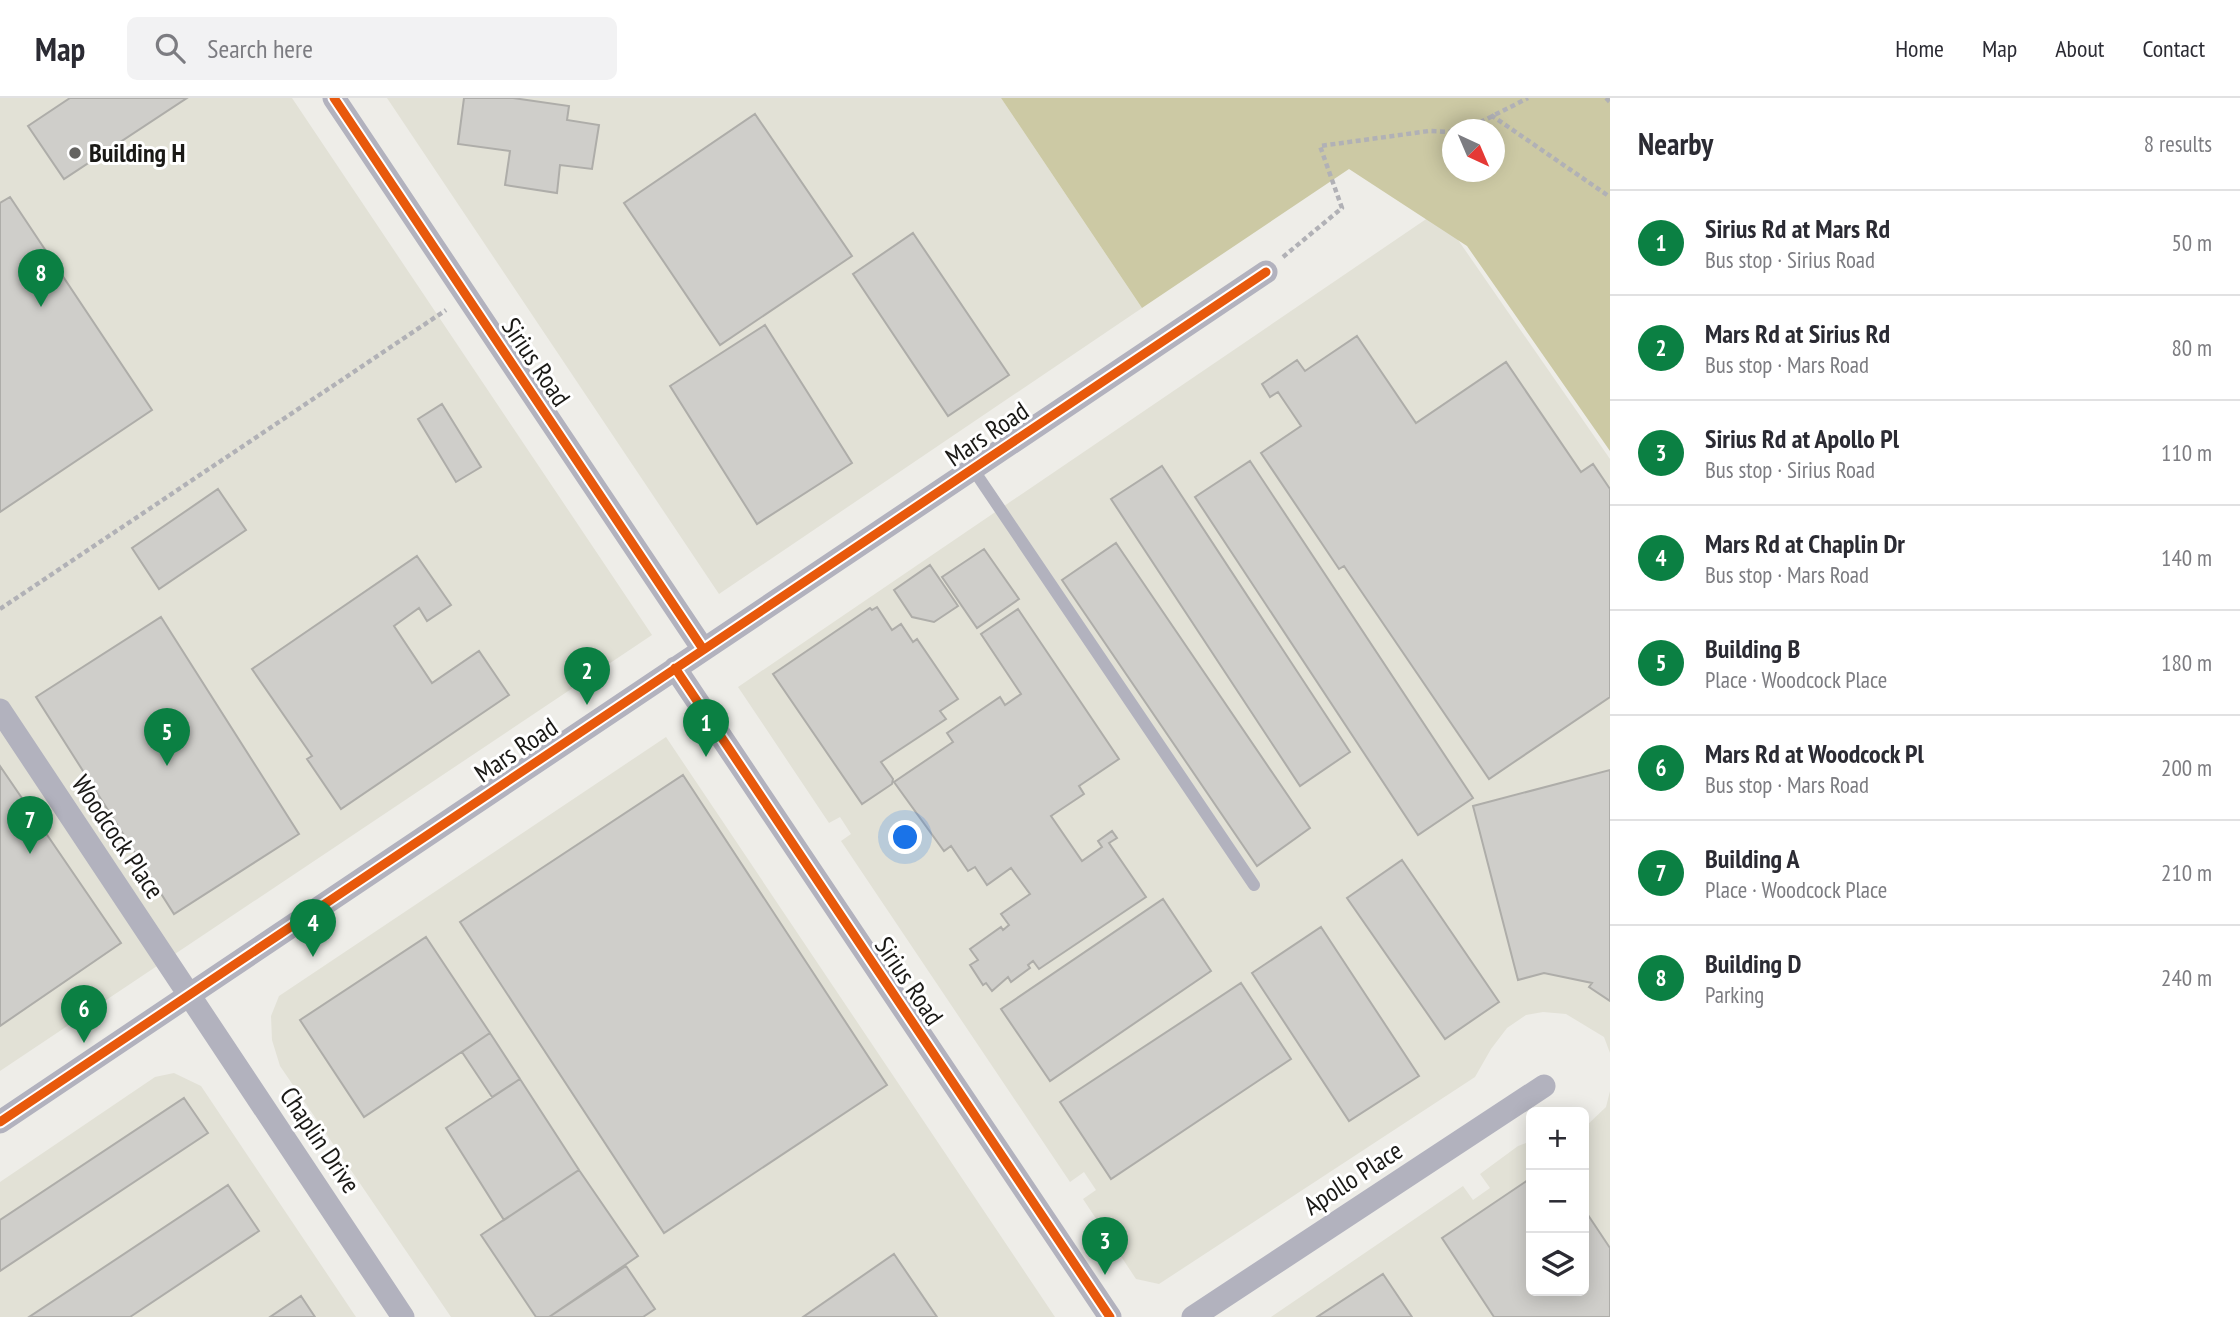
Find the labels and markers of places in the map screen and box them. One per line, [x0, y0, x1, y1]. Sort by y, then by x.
place label: Building H [89, 136, 185, 169]
marker: Building H [67, 145, 83, 161]
pin: 8 [18, 249, 64, 307]
pin: 2 [564, 647, 610, 705]
pin: 1 [683, 699, 729, 757]
pin: 5 [144, 708, 190, 766]
pin: 7 [7, 796, 53, 854]
pin: 4 [290, 899, 336, 957]
pin: 6 [61, 985, 107, 1043]
pin: 3 [1082, 1217, 1128, 1275]

